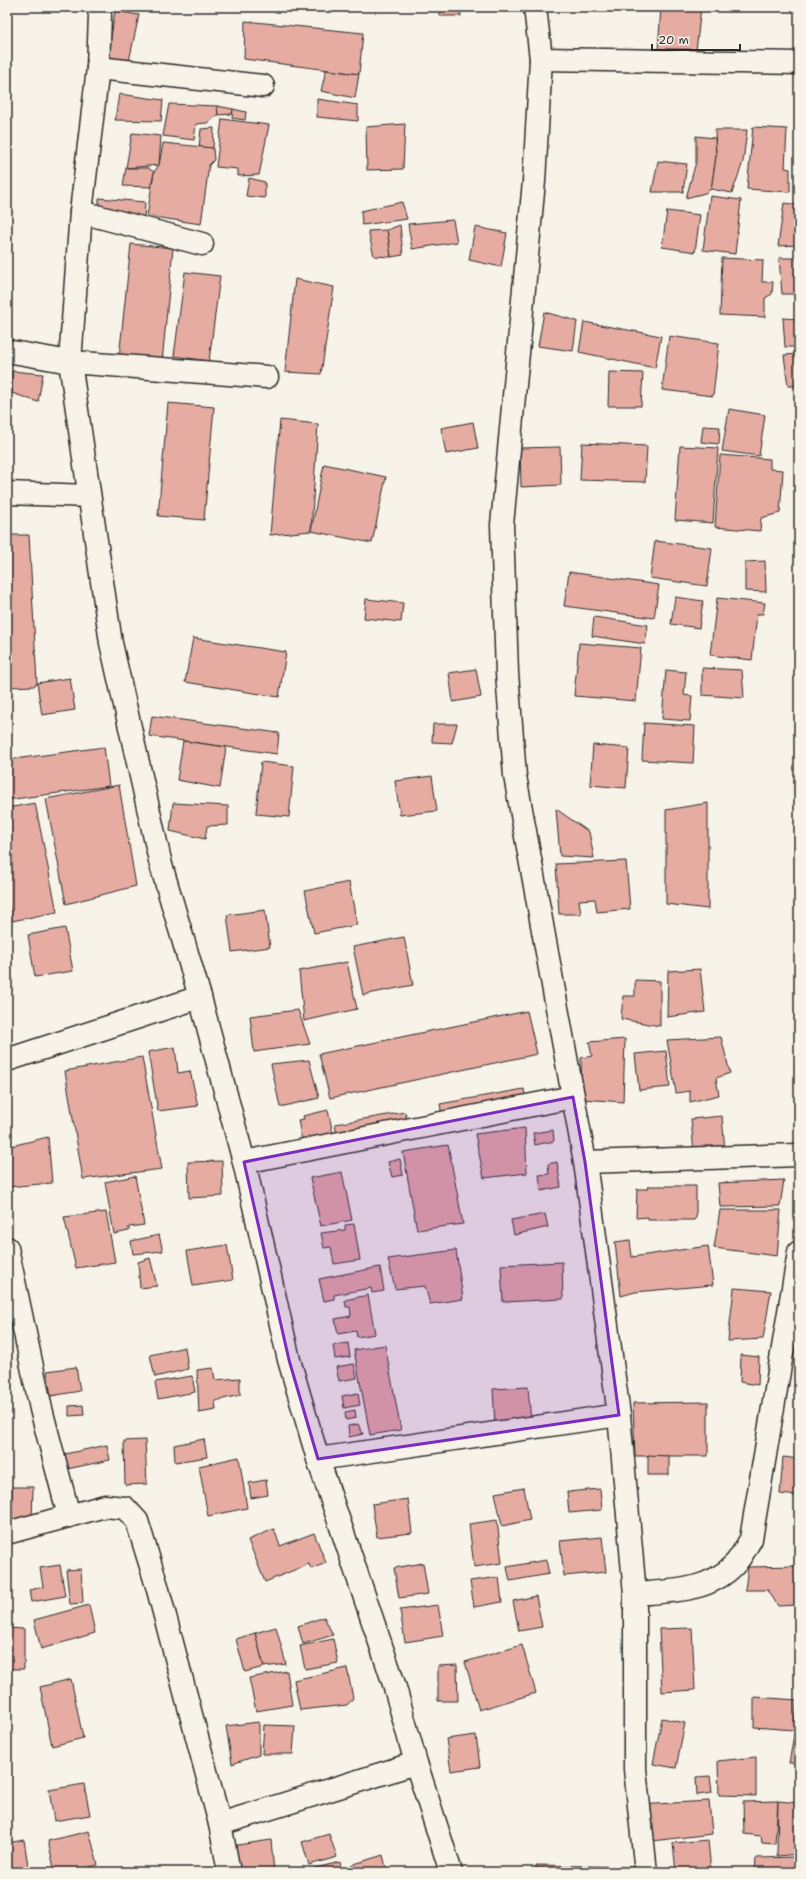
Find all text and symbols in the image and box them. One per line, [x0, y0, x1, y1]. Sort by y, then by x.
scale bar [652, 26, 740, 52]
text: 20 m [658, 32, 689, 48]

